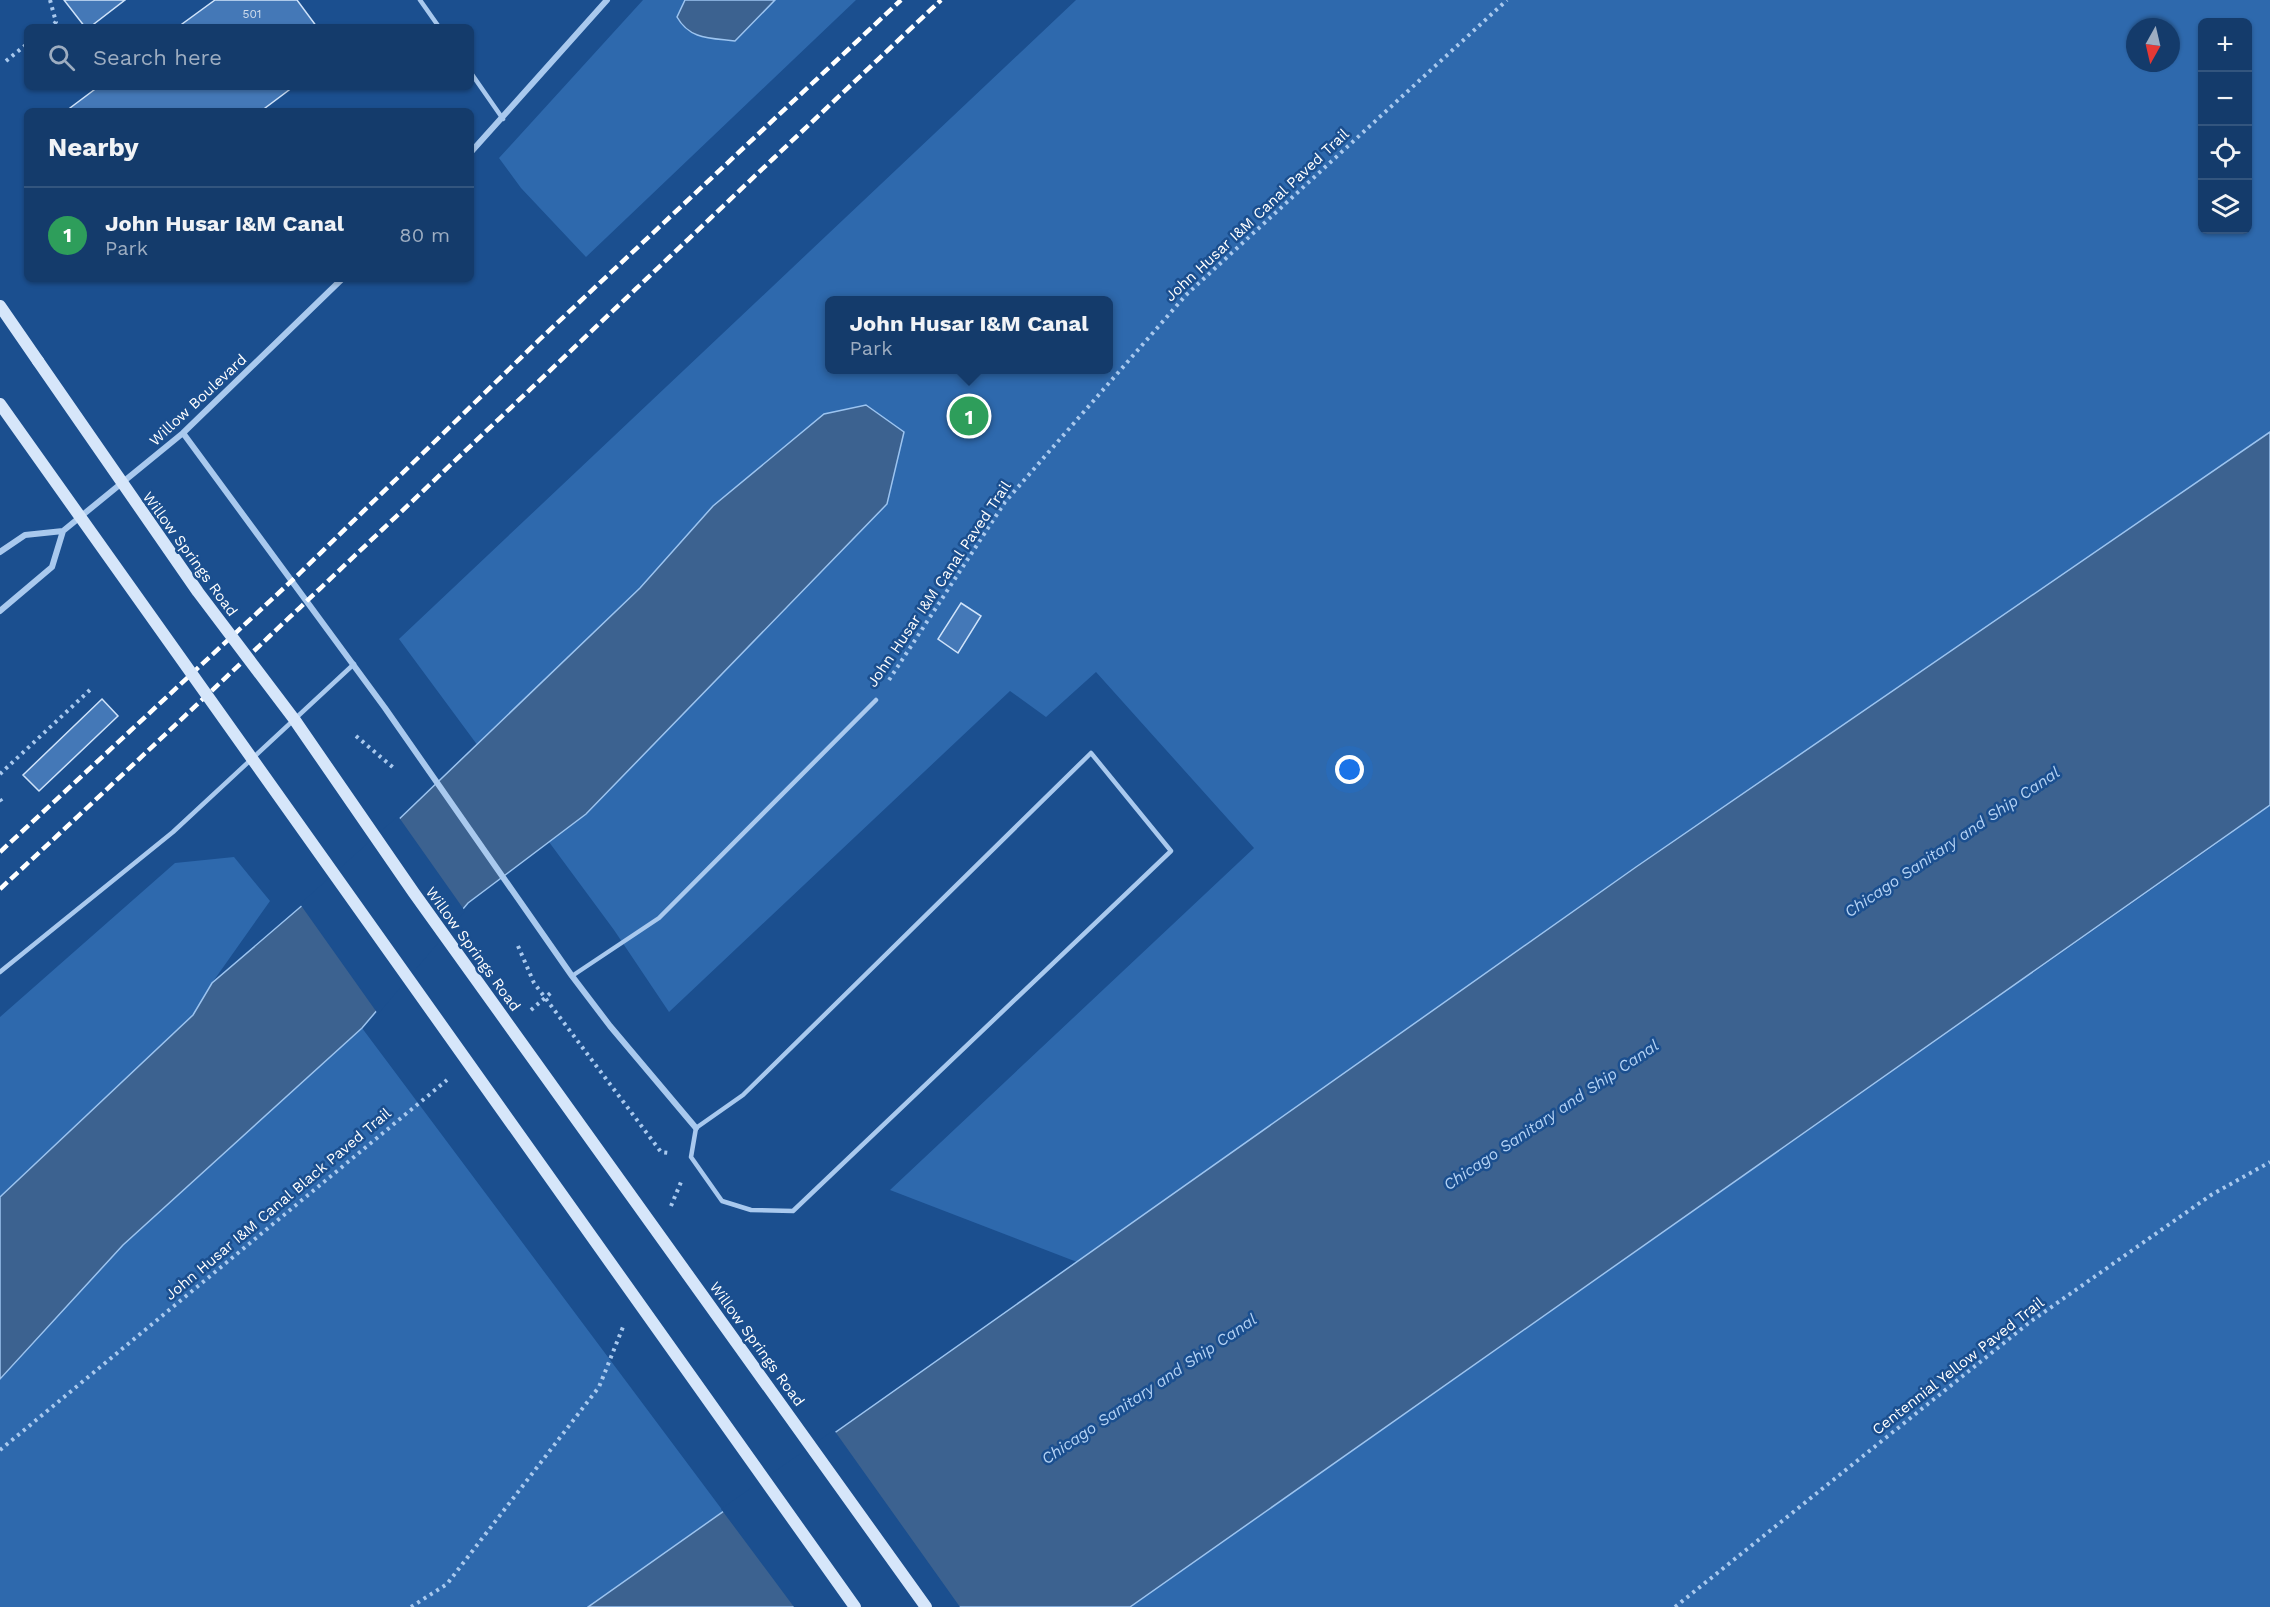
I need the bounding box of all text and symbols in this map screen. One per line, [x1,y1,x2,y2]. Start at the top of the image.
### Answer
house number: 501 [242,7,262,21]
north arrow [2126,18,2180,72]
map controls [2198,18,2252,234]
button: + [2198,18,2252,72]
search box [24,24,474,90]
icon: search [45,41,78,74]
text: Search here [93,45,222,70]
button: − [2198,72,2252,126]
street label: John Husar I&M Canal Paved Trail [1161,125,1353,305]
button: locate [2198,126,2252,180]
text: Nearby [48,132,139,162]
button: layers [2198,180,2252,234]
text: John Husar I&M Canal [105,211,344,236]
text: 1 [63,223,72,247]
text: 80 m [399,223,450,247]
text: Park [105,236,148,260]
popup [825,296,1113,374]
text: John Husar I&M Canal [850,311,1088,336]
text: Park [850,336,893,360]
street label: Willow Boulevard [146,350,250,450]
pin: 1 [950,394,988,438]
street label: John Husar I&M Canal Paved Trail [863,477,1015,691]
street label: Willow Springs Road [139,488,241,620]
your location [1335,755,1364,784]
water label: Chicago Sanitary and Ship Canal [1841,763,2063,921]
street label: Willow Springs Road [422,883,524,1015]
water label: Chicago Sanitary and Ship Canal [1440,1036,1662,1194]
street label: John Husar I&M Canal Black Paved Trail [161,1104,395,1304]
street label: Willow Springs Road [706,1278,808,1410]
street label: Centennial Yellow Paved Trail [1869,1293,2048,1439]
water label: Chicago Sanitary and Ship Canal [1038,1310,1260,1468]

